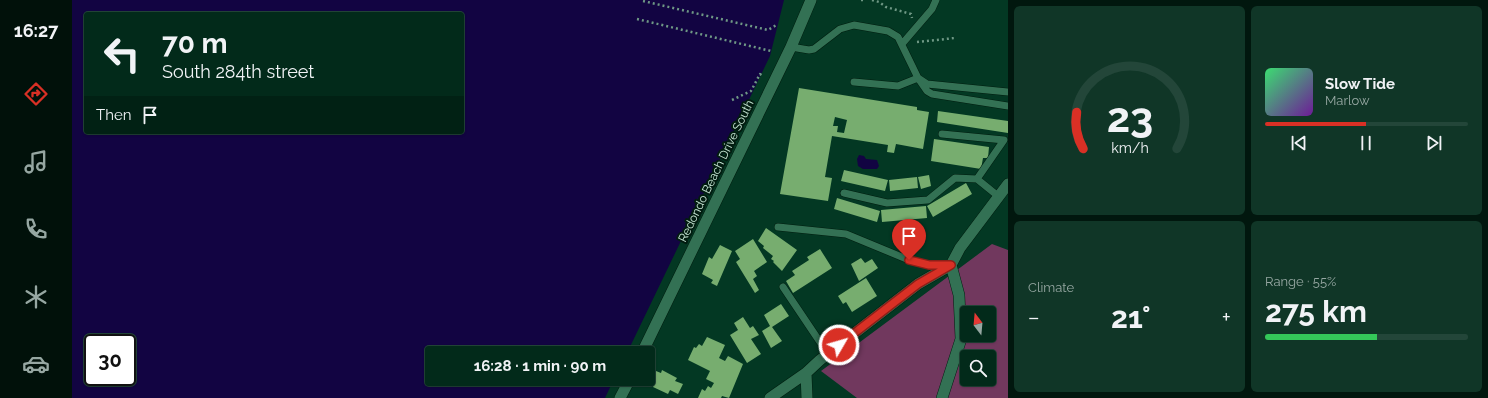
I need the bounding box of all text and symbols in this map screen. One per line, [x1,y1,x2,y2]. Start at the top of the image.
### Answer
text: 16:27 [14,20,58,41]
text: 70 m [162,27,228,60]
icon: left [96,28,148,80]
text: South 284th street [162,61,314,82]
text: Slow Tide [1325,75,1395,93]
icon: directions [22,80,50,108]
text: 23 [1106,92,1153,141]
text: Marlow [1325,93,1370,108]
street label: Redondo Beach Drive South [675,98,757,244]
icon: arrive [139,104,161,126]
text: Then [96,106,131,124]
icon: previous [1288,132,1310,154]
icon: pause [1355,132,1377,154]
icon: next [1423,132,1445,154]
text: km/h [1111,139,1148,155]
icon: music [22,148,50,176]
icon: phone [22,215,50,243]
pin [892,219,926,260]
icon: arrive [898,225,920,247]
text: Range · 55% [1265,274,1336,289]
text: Climate [1028,280,1074,295]
icon: climate [22,283,50,311]
text: 275 km [1265,294,1367,329]
text: 21° [1111,300,1151,335]
text: − [1028,304,1040,330]
text: + [1222,304,1231,330]
north arrow [960,306,996,342]
map controls [960,306,996,386]
position arrow [818,324,860,366]
speed limit sign: 30 [84,334,136,386]
icon: car [22,350,50,378]
button: search [960,350,996,386]
text: 16:28 · 1 min · 90 m [474,357,606,375]

